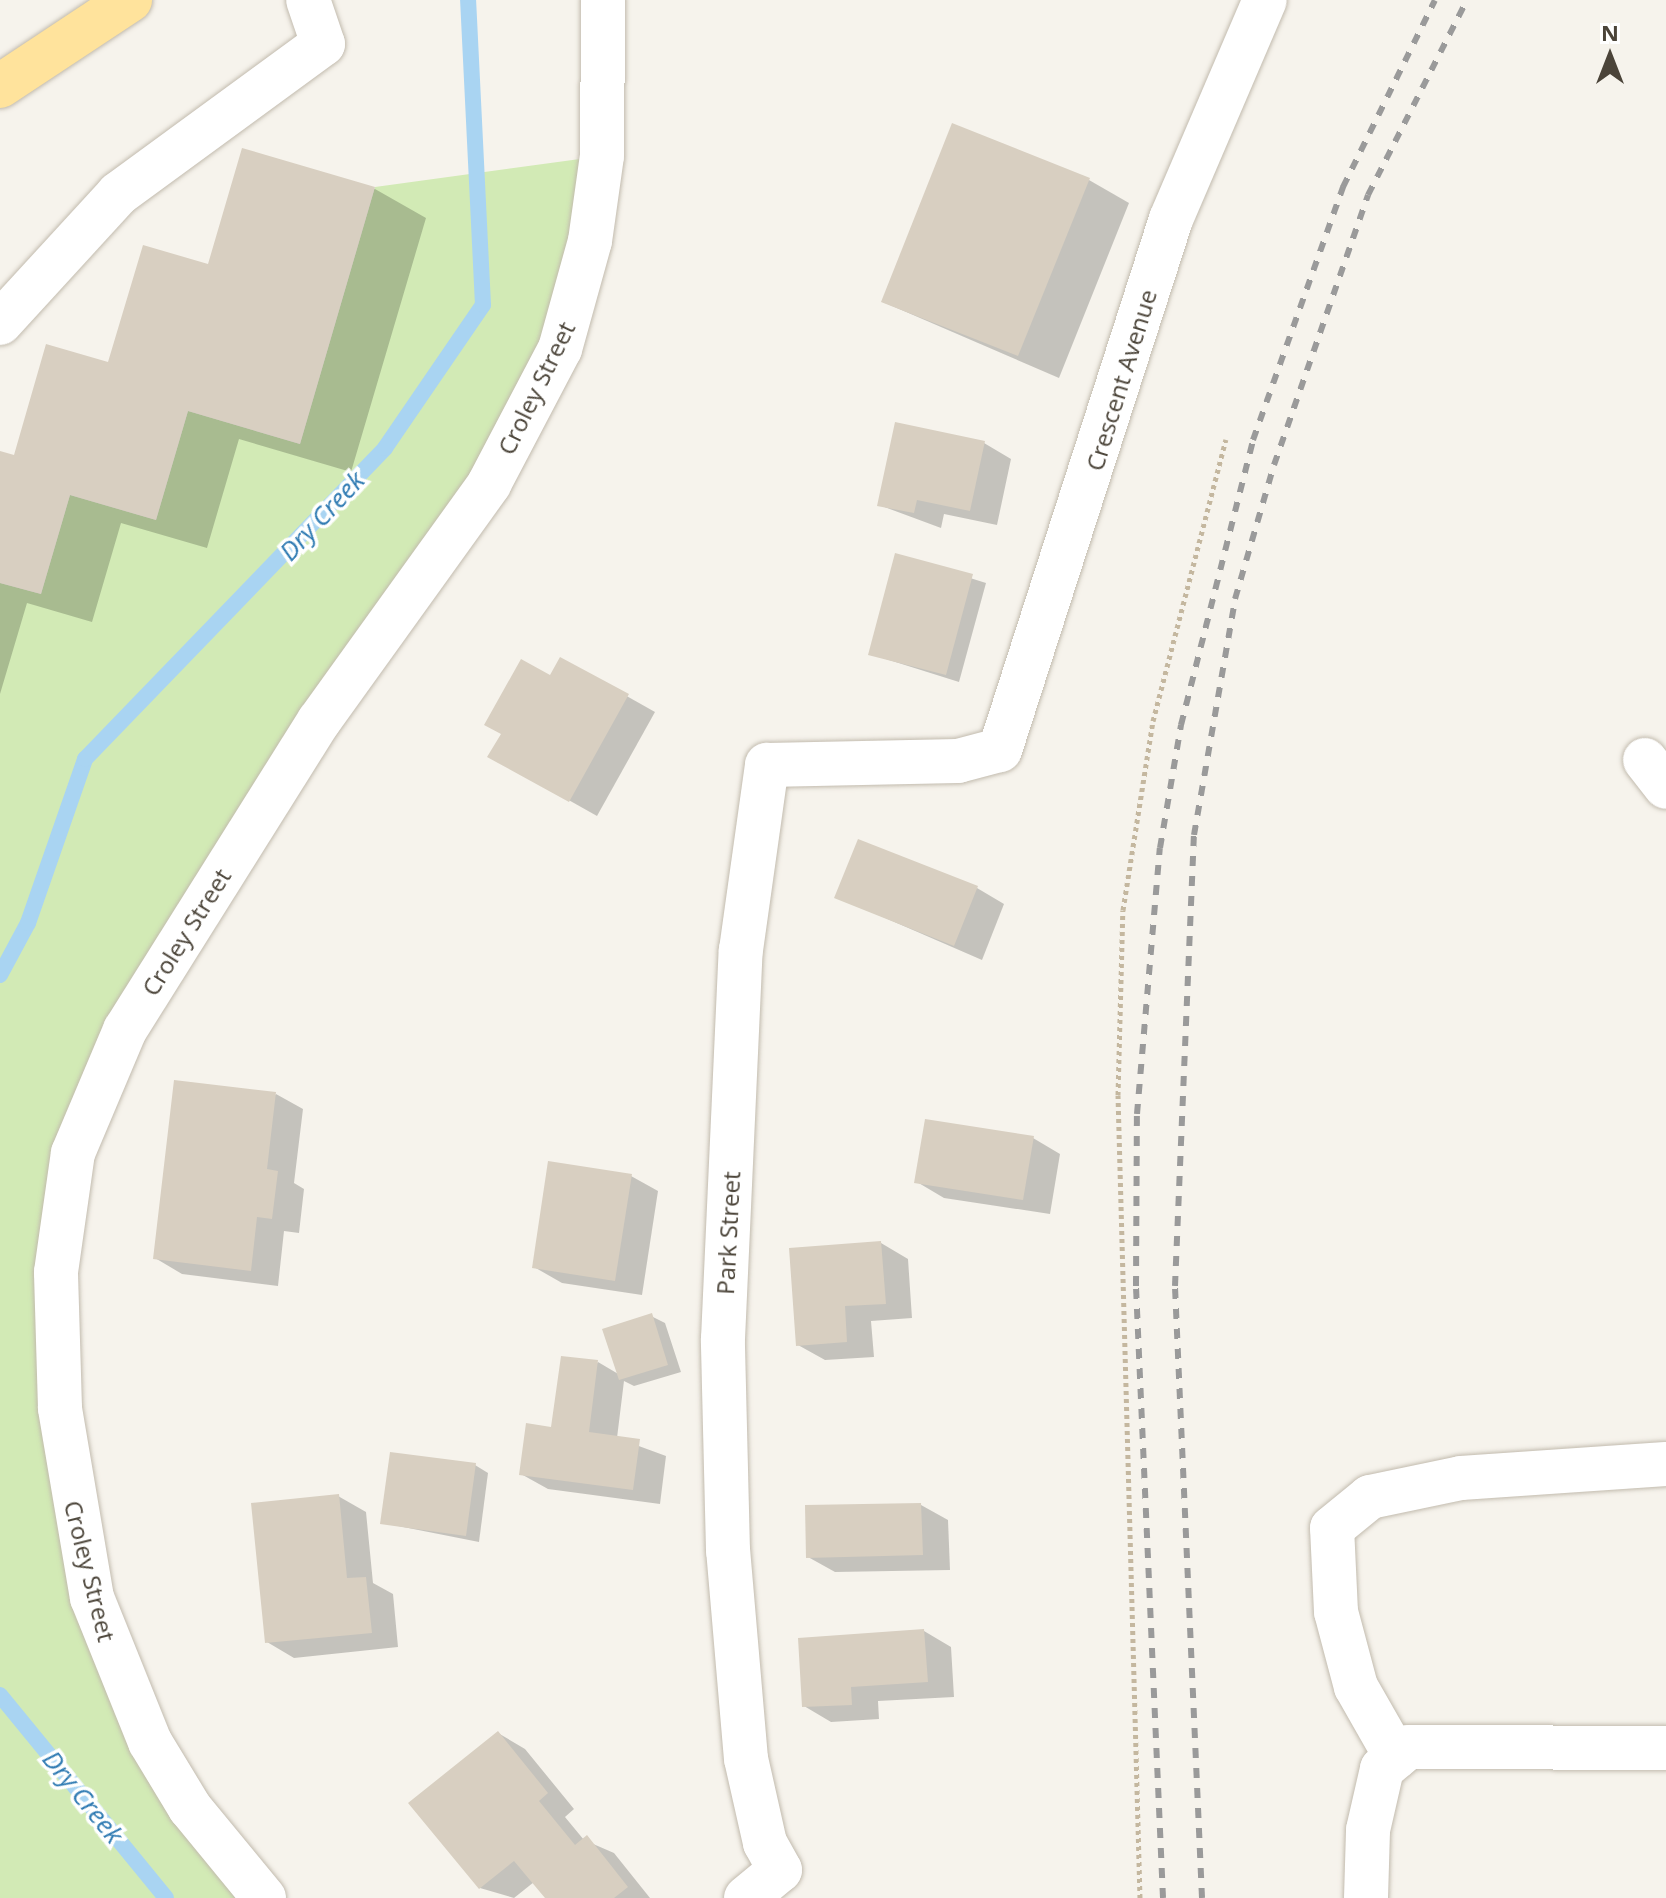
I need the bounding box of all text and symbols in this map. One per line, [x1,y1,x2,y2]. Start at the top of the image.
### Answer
north arrow [1570,16,1650,96]
text: N [1601,17,1619,47]
street label: Crescent Avenue [1080,286,1162,474]
street label: Croley Street [491,317,581,459]
water label: Dry Creek [273,465,371,567]
street label: Croley Street [136,863,236,1001]
street label: Park Street [710,1171,746,1295]
street label: Croley Street [59,1498,121,1644]
water label: Dry Creek [36,1744,130,1850]

